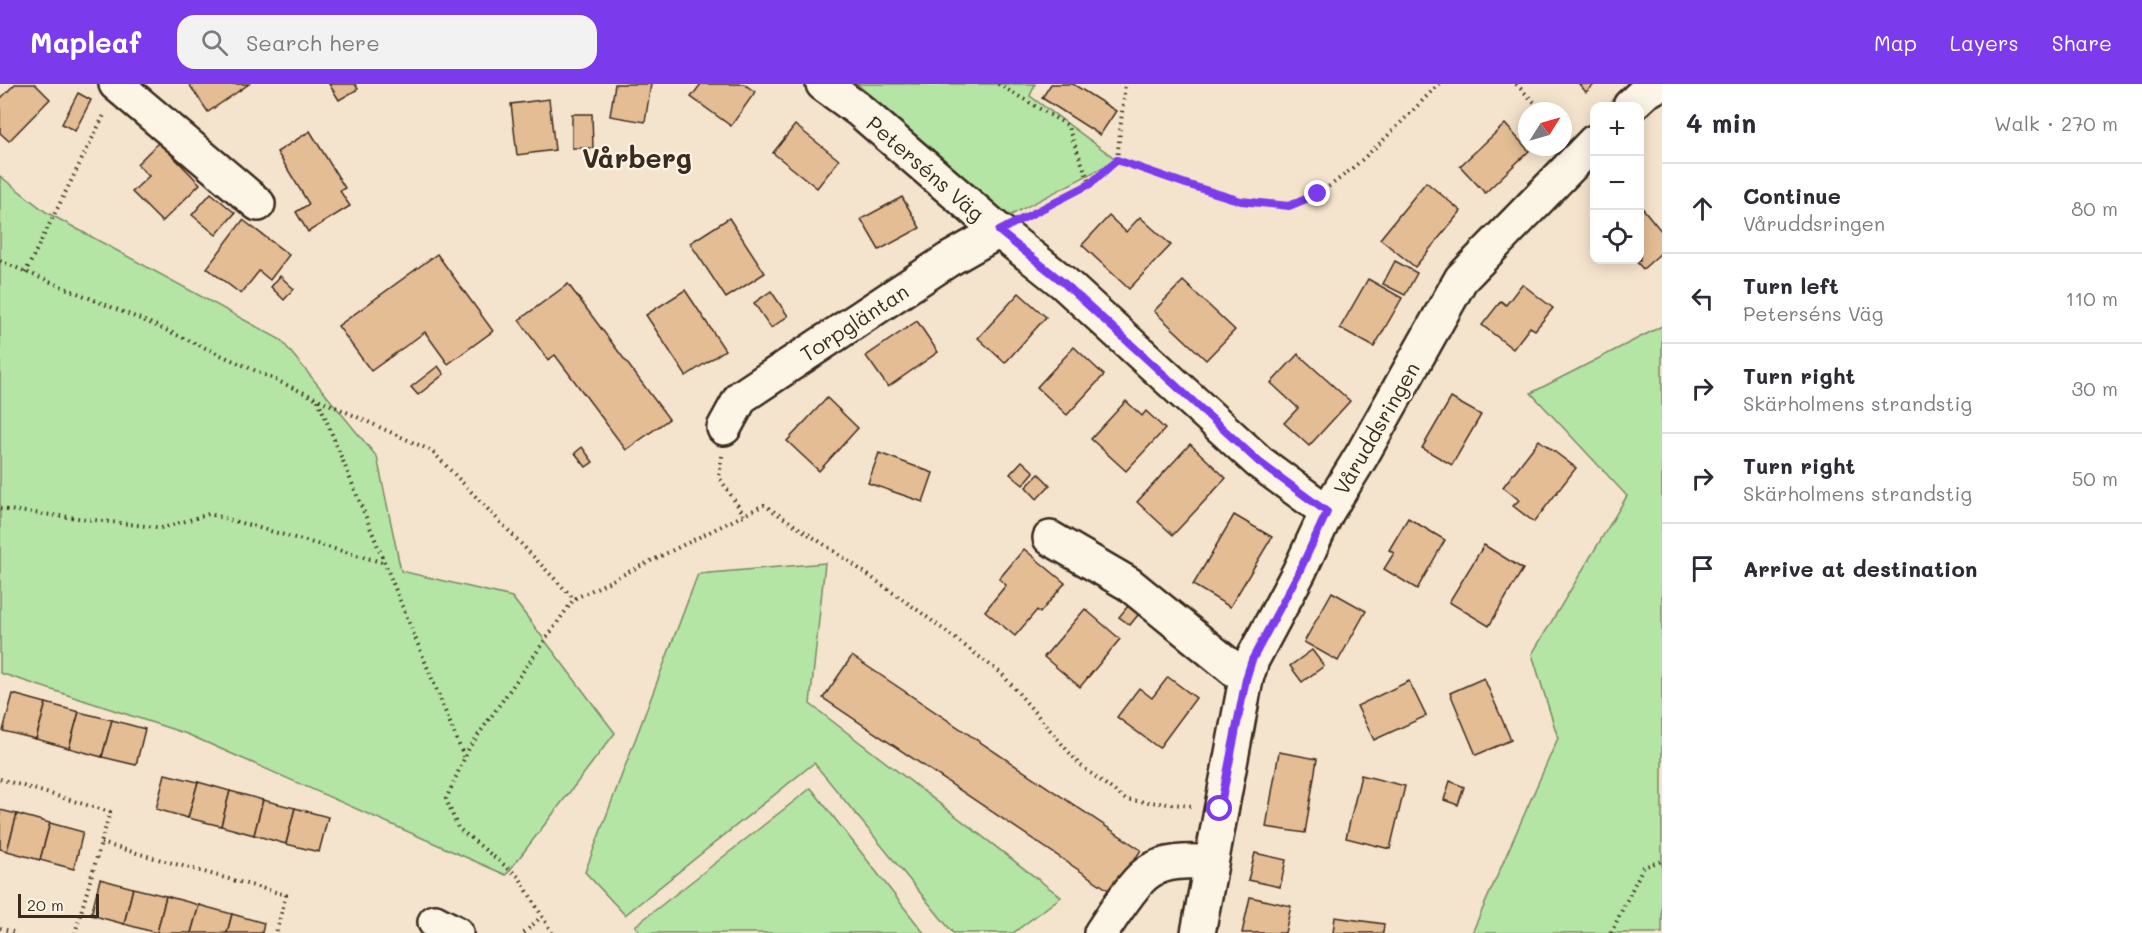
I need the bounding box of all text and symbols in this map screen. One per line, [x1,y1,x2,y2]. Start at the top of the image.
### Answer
search box [177,15,597,69]
text: Mapleaf [30,24,141,60]
icon: search [198,26,231,59]
text: Search here [246,28,380,57]
text: Map [1874,29,1917,56]
text: Layers [1950,29,2019,56]
text: Share [2052,29,2112,56]
north arrow [1518,102,1572,156]
map controls [1590,102,1644,264]
button: + [1590,102,1644,156]
text: 4 min [1686,106,1756,140]
street label: Peterséns Väg [861,109,991,227]
text: Walk · 270 m [1994,110,2118,136]
district label: Vårberg [582,140,692,175]
button: − [1590,156,1644,210]
route end [1304,180,1330,206]
text: Continue [1743,181,1841,210]
icon: ahead [1686,192,1719,225]
text: 80 m [2071,195,2118,221]
button: locate [1590,210,1644,264]
text: Våruddsringen [1743,210,1885,236]
text: Turn left [1743,271,1839,300]
street label: Torpgläntan [795,277,913,367]
icon: left [1686,282,1719,315]
text: 110 m [2065,285,2118,311]
text: Peterséns Väg [1743,300,1883,326]
street label: Våruddsringen [1327,357,1425,499]
text: Turn right [1743,361,1855,390]
icon: right [1686,372,1719,405]
text: 30 m [2072,375,2118,401]
text: Skärholmens strandstig [1743,390,1972,416]
text: Turn right [1743,451,1855,480]
icon: right [1686,462,1719,495]
text: 50 m [2072,465,2118,491]
text: Skärholmens strandstig [1743,480,1972,506]
icon: arrive [1686,552,1719,585]
text: Arrive at destination [1743,554,1978,583]
route start [1206,795,1232,821]
scale bar [18,891,99,918]
text: 20 m [27,894,64,915]

